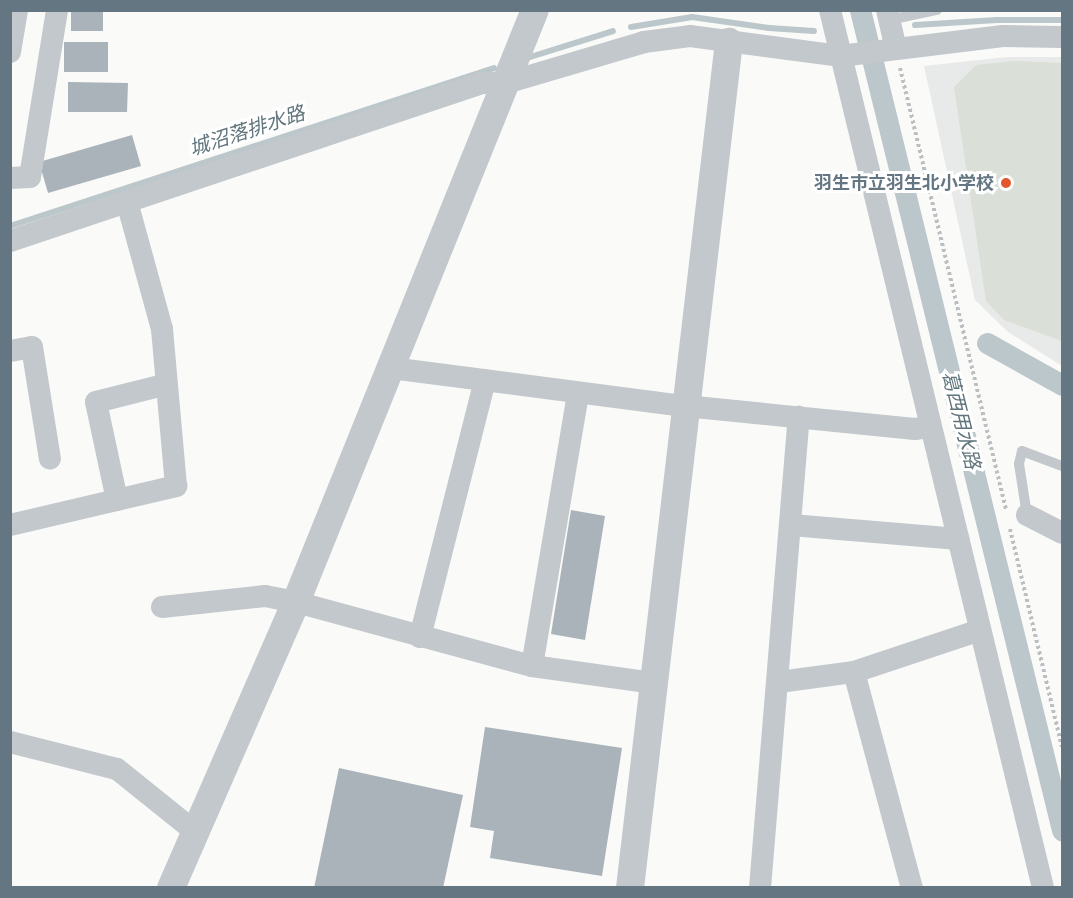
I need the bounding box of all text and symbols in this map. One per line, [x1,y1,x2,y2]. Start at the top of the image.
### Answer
water label: 城沼落排水路 [186,101,308,161]
place label: 羽生市立羽生北小学校 [814,172,994,194]
marker: 羽生市立羽生北小学校 [999,176,1013,190]
water label: 葛西用水路 [937,369,985,471]

